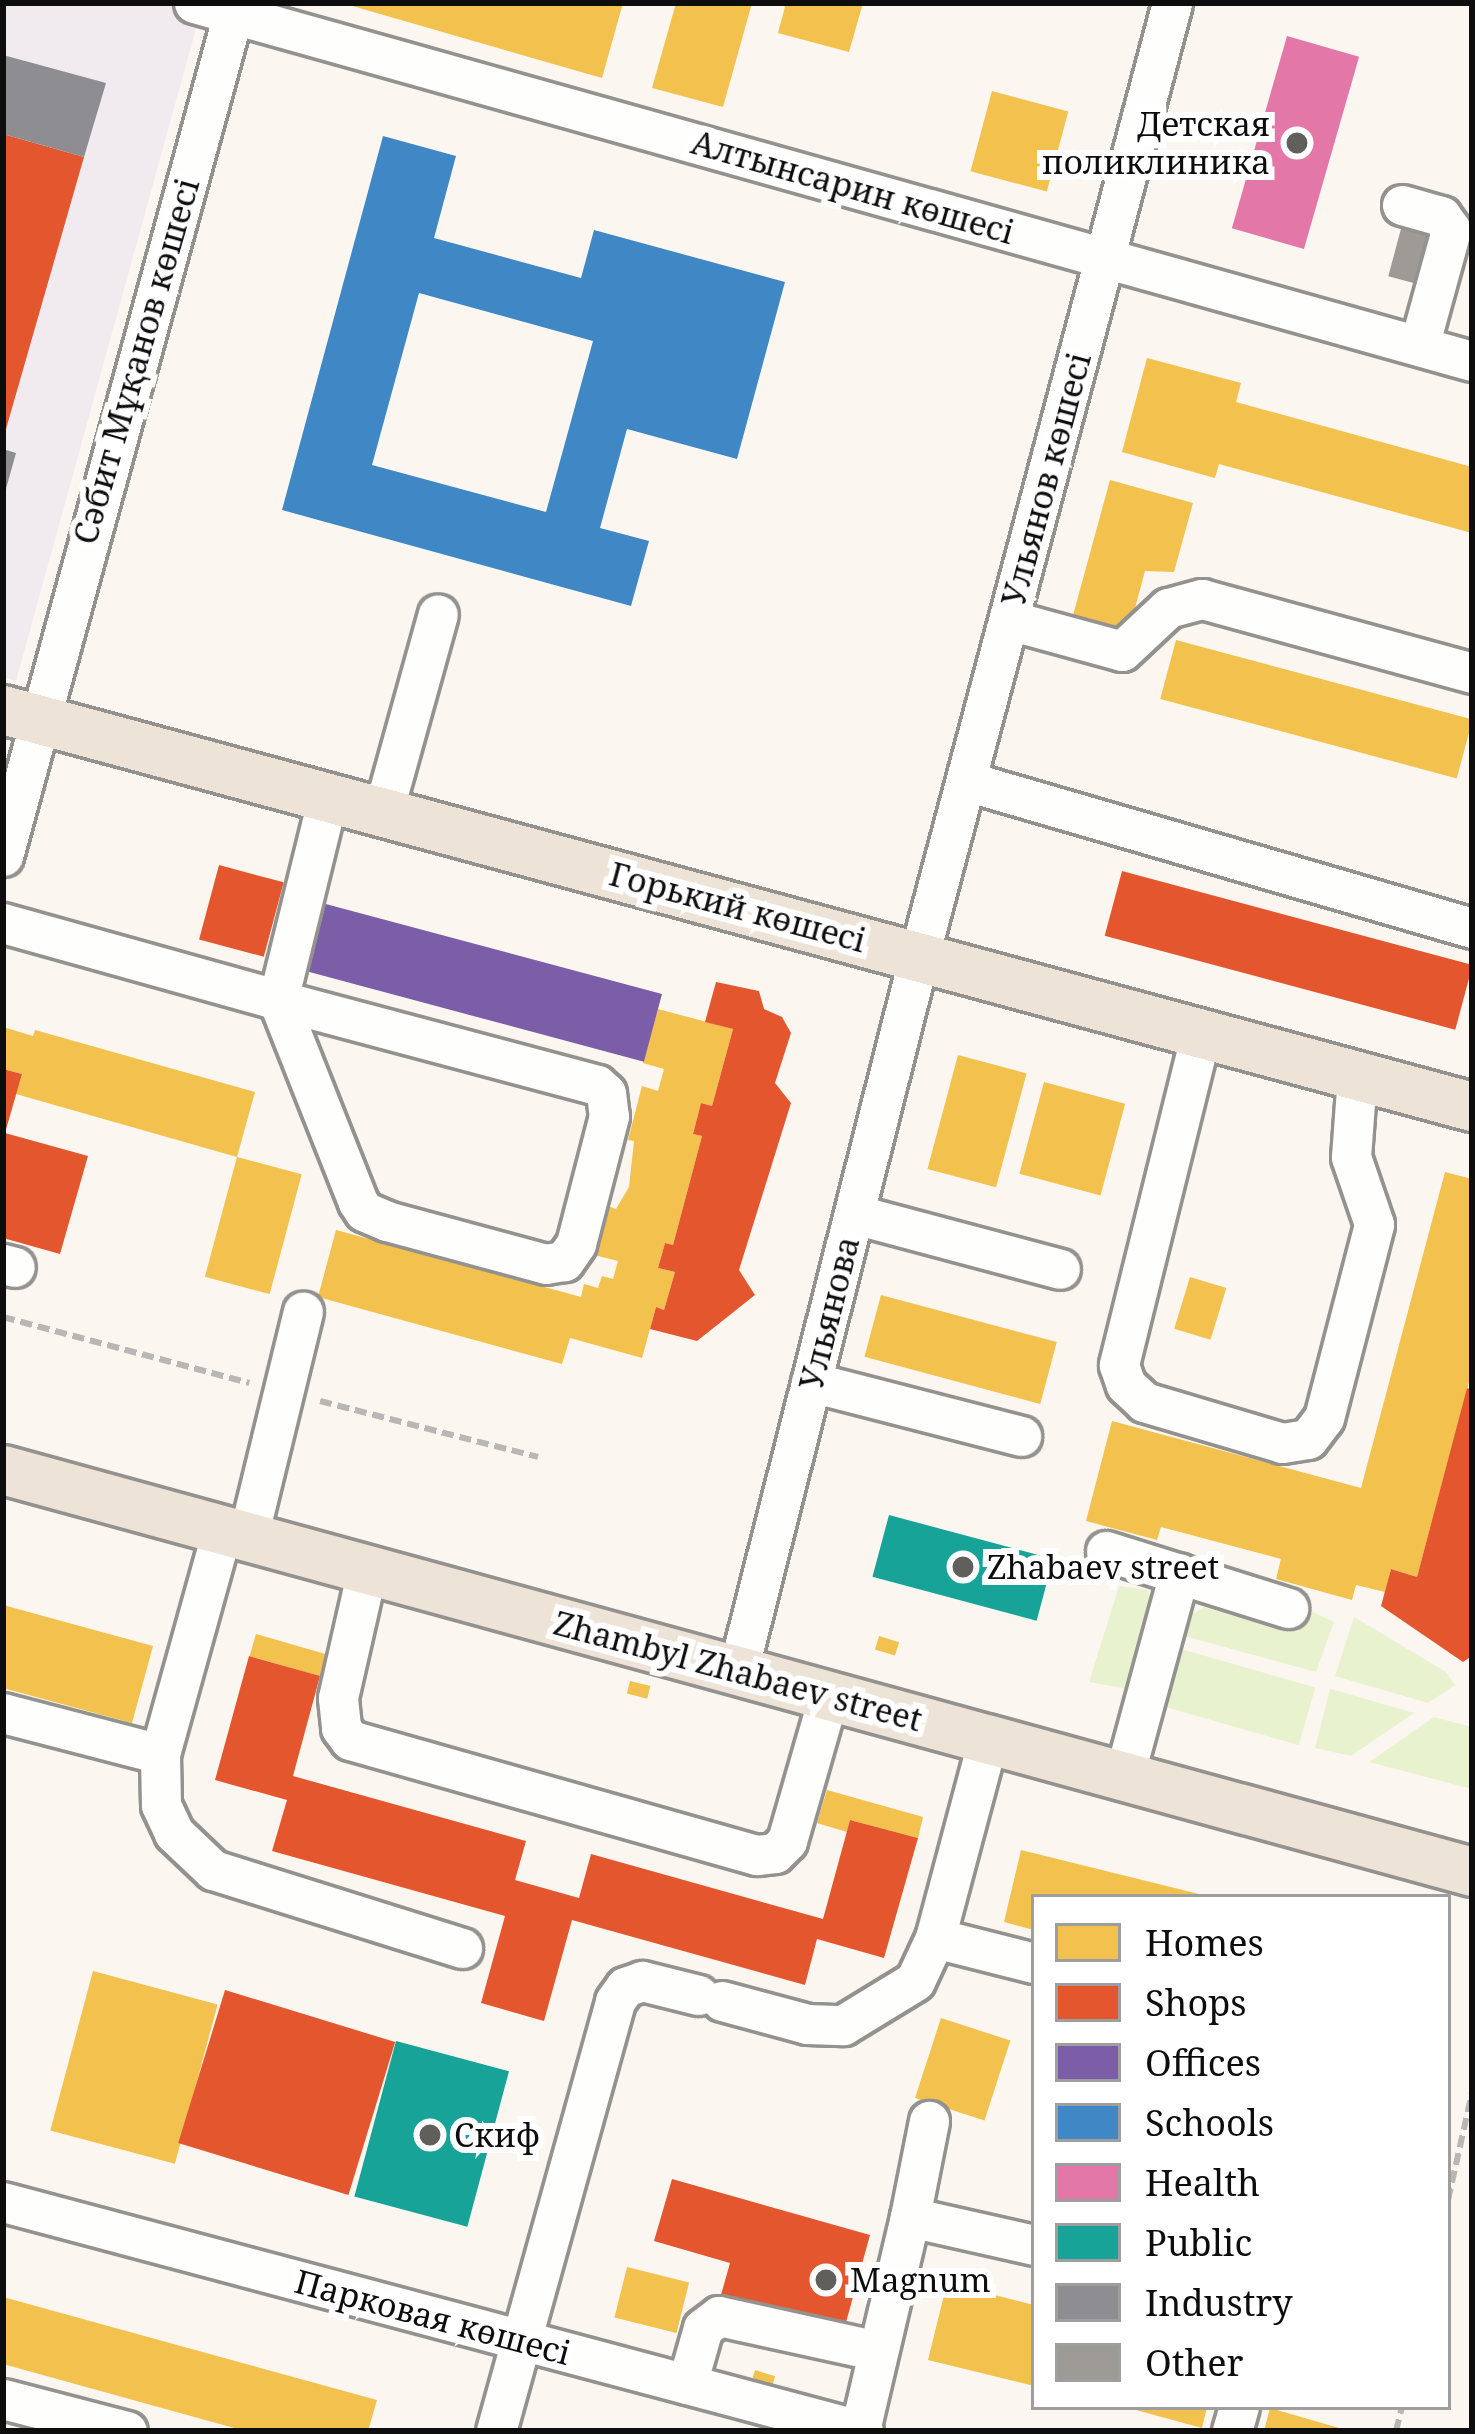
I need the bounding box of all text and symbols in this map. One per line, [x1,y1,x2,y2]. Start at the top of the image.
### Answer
place label: Детская поликлиника [1042,104,1270,182]
street label: Алтынсарин көшесі [687,122,1019,252]
marker: Детская поликлиника [1281,127,1313,159]
street label: Сәбит Мұқанов көшесі [65,173,207,549]
street label: Ульянов көшесі [993,348,1099,610]
street label: Горький көшесі [605,854,871,960]
street label: Ульянова [791,1232,867,1394]
place label: Zhabaev street [987,1547,1219,1587]
marker: Zhabaev street [950,1554,976,1580]
street label: Zhambyl Zhabaev street [550,1603,926,1739]
legend [1031,1894,1451,2410]
text: Homes [1145,1918,1264,1967]
text: Shops [1145,1978,1247,2027]
text: Offices [1145,2038,1261,2087]
text: Schools [1145,2098,1274,2147]
place label: Скиф [454,2115,540,2155]
marker: Скиф [417,2122,443,2148]
text: Health [1145,2158,1260,2207]
text: Public [1145,2218,1252,2267]
place label: Magnum [850,2260,991,2300]
street label: Парковая көшесі [291,2261,575,2373]
marker: Magnum [813,2267,839,2293]
text: Industry [1145,2278,1293,2327]
text: Other [1145,2338,1243,2387]

